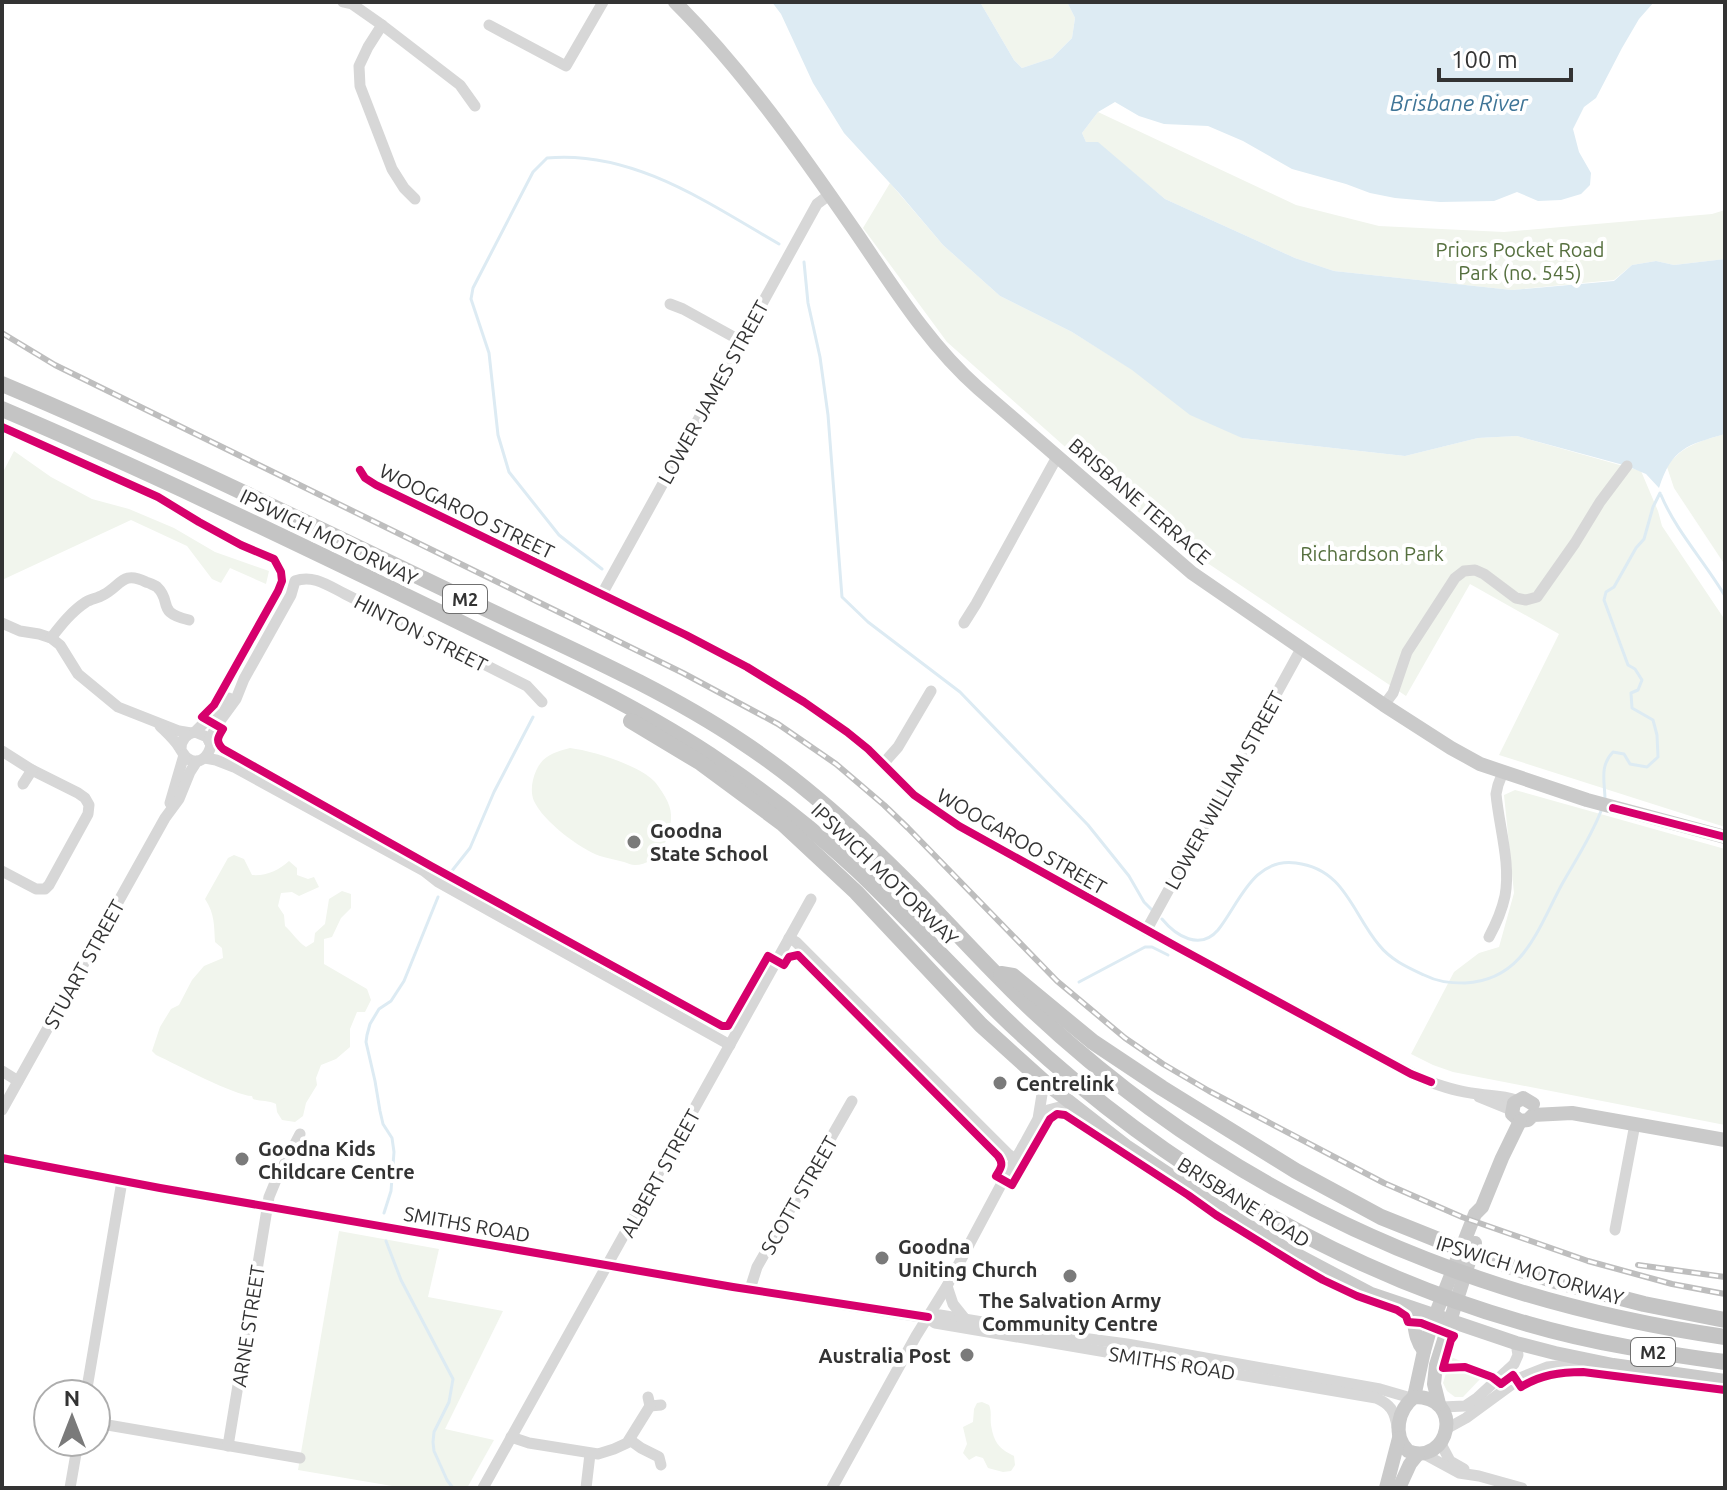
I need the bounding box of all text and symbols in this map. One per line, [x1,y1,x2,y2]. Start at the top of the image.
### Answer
scale bar [1439,32,1571,82]
text: 100 m [1451,46,1518,73]
water label: Brisbane River [1390,90,1529,115]
park label: Priors Pocket Road Park (no. 545) [1435,238,1605,284]
street label: LOWER JAMES STREET [653,296,773,488]
street label: BRISBANE TERRACE [1064,433,1216,569]
street label: WOOGAROO STREET [376,459,558,563]
street label: IPSWICH MOTORWAY [236,484,422,590]
park label: Richardson Park [1300,542,1444,565]
road number: M2 [443,585,487,613]
street label: HINTON STREET [351,590,491,676]
street label: LOWER WILLIAM STREET [1160,687,1288,893]
street label: WOOGAROO STREET [933,783,1111,899]
street label: IPSWICH MOTORWAY [807,798,963,950]
place label: Goodna State School [650,819,768,865]
marker: Goodna State School [625,833,643,851]
street label: STUART STREET [39,895,129,1033]
place label: Centrelink [1016,1072,1115,1095]
marker: Centrelink [991,1074,1009,1092]
street label: ALBERT STREET [615,1105,705,1241]
street label: SCOTT STREET [756,1132,842,1258]
place label: Goodna Kids Childcare Centre [258,1137,415,1183]
marker: Goodna Kids Childcare Centre [233,1150,251,1168]
street label: BRISBANE ROAD [1174,1152,1314,1252]
street label: SMITHS ROAD [402,1202,532,1246]
street label: IPSWICH MOTORWAY [1434,1231,1627,1310]
place label: Goodna Uniting Church [898,1235,1037,1281]
marker: Goodna Uniting Church [873,1249,891,1267]
street label: ARNE STREET [227,1263,269,1389]
marker: The Salvation Army Community Centre [1061,1267,1079,1285]
place label: The Salvation Army Community Centre [979,1289,1162,1335]
road number: M2 [1631,1338,1675,1366]
street label: SMITHS ROAD [1107,1342,1237,1384]
place label: Australia Post [819,1344,951,1367]
marker: Australia Post [958,1346,976,1364]
north arrow [32,1378,112,1458]
text: N [64,1385,80,1410]

